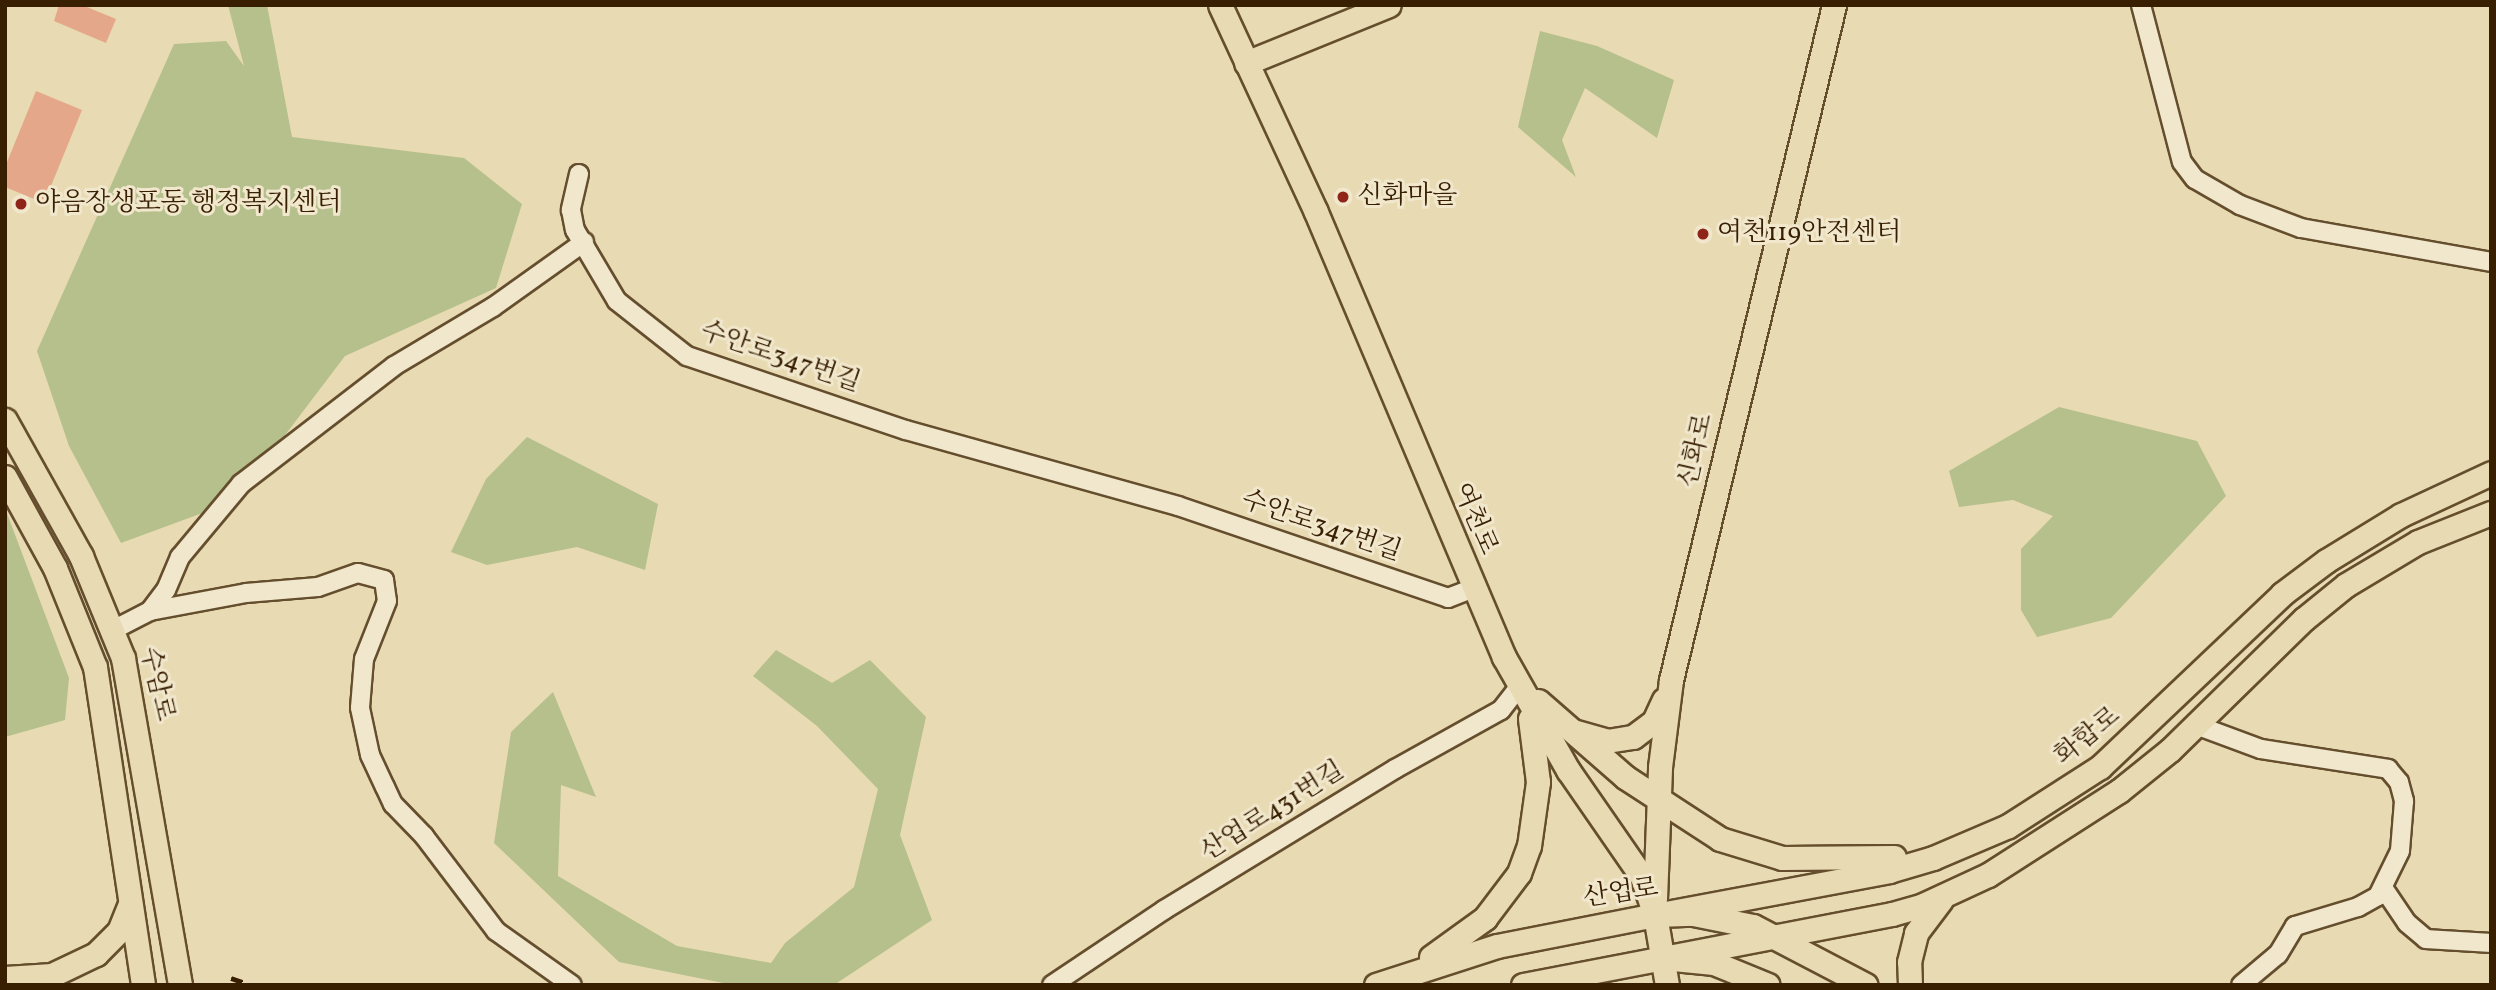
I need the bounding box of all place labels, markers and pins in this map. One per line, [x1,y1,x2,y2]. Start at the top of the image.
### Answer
place label: 신화마을 [1357,181,1457,213]
place label: 야음장생포동 행정복지센터 [35,188,342,220]
marker: 신화마을 [1335,189,1351,205]
marker: 야음장생포동 행정복지센터 [13,196,29,212]
place label: 여천119안전센터 [1717,218,1901,250]
marker: 여천119안전센터 [1695,226,1711,242]

